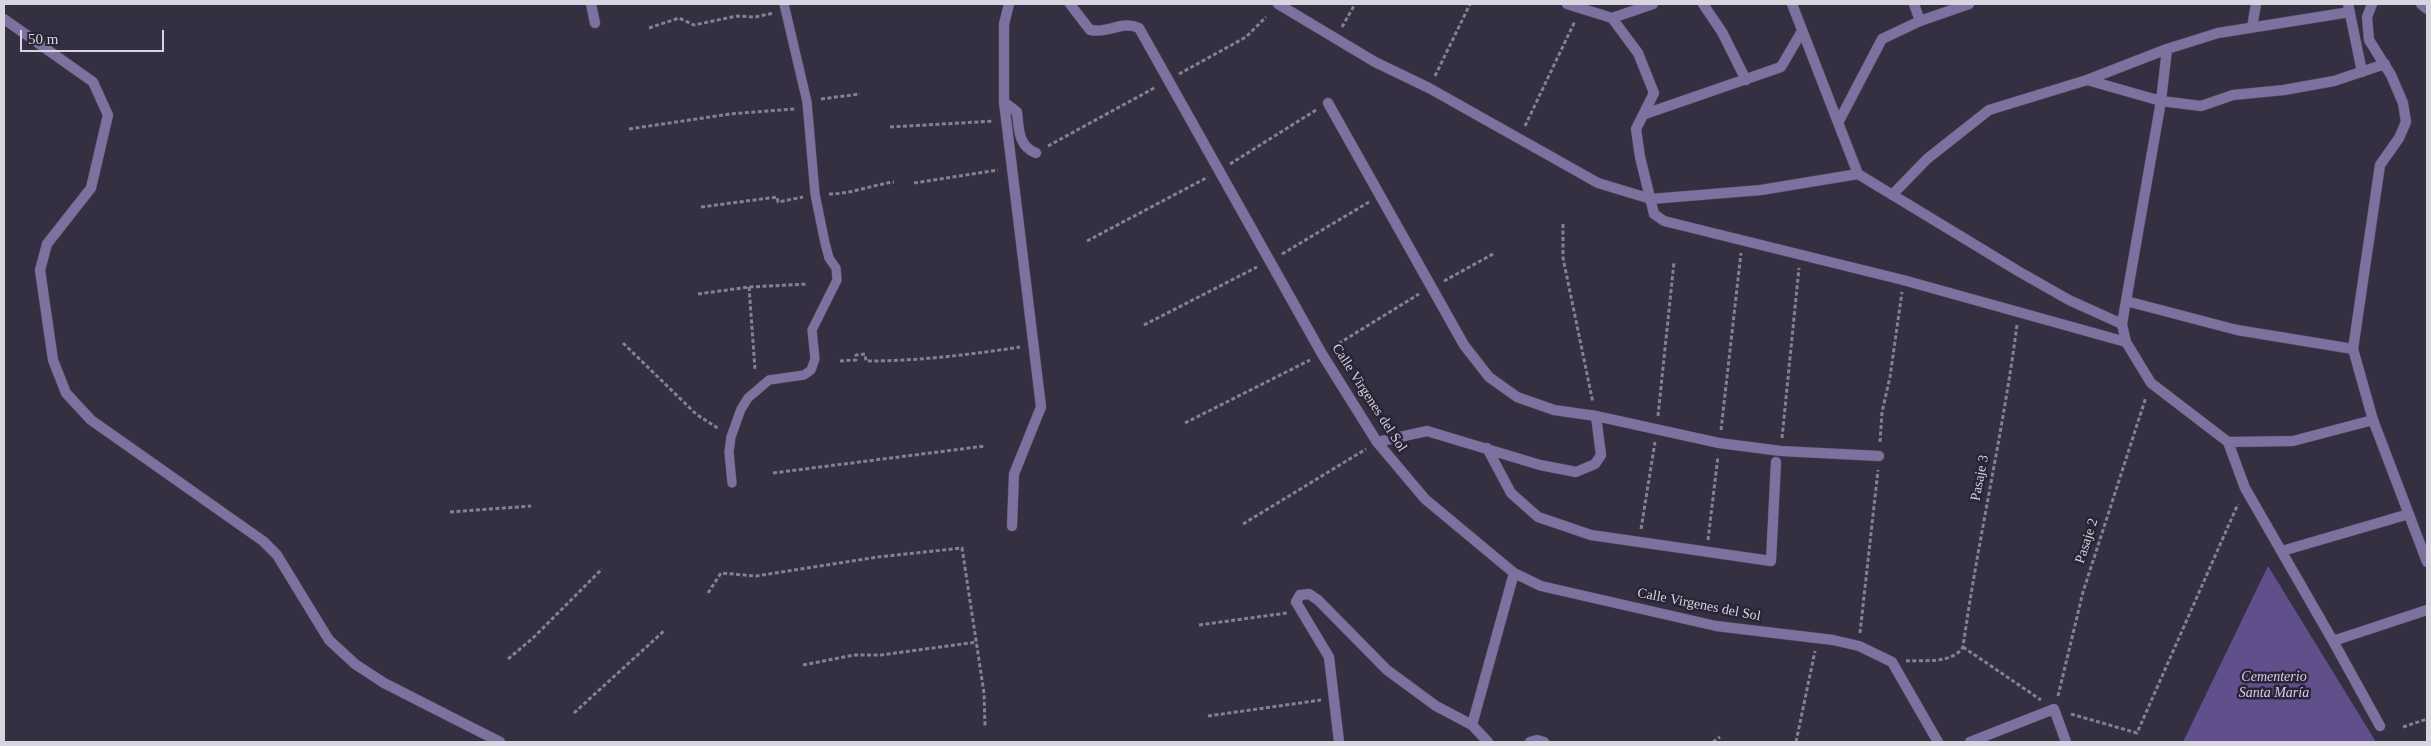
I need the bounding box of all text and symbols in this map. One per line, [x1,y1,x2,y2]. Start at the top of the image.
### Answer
scale bar [22,20,166,52]
text: 50 m [28,31,58,47]
street label: Calle Virgenes del Sol [1328,341,1410,455]
street label: Pasaje 3 [1967,454,1993,502]
street label: Pasaje 2 [2072,516,2102,566]
street label: Calle Virgenes del Sol [1636,585,1762,625]
park label: Cementerio Santa María [2239,669,2309,702]

